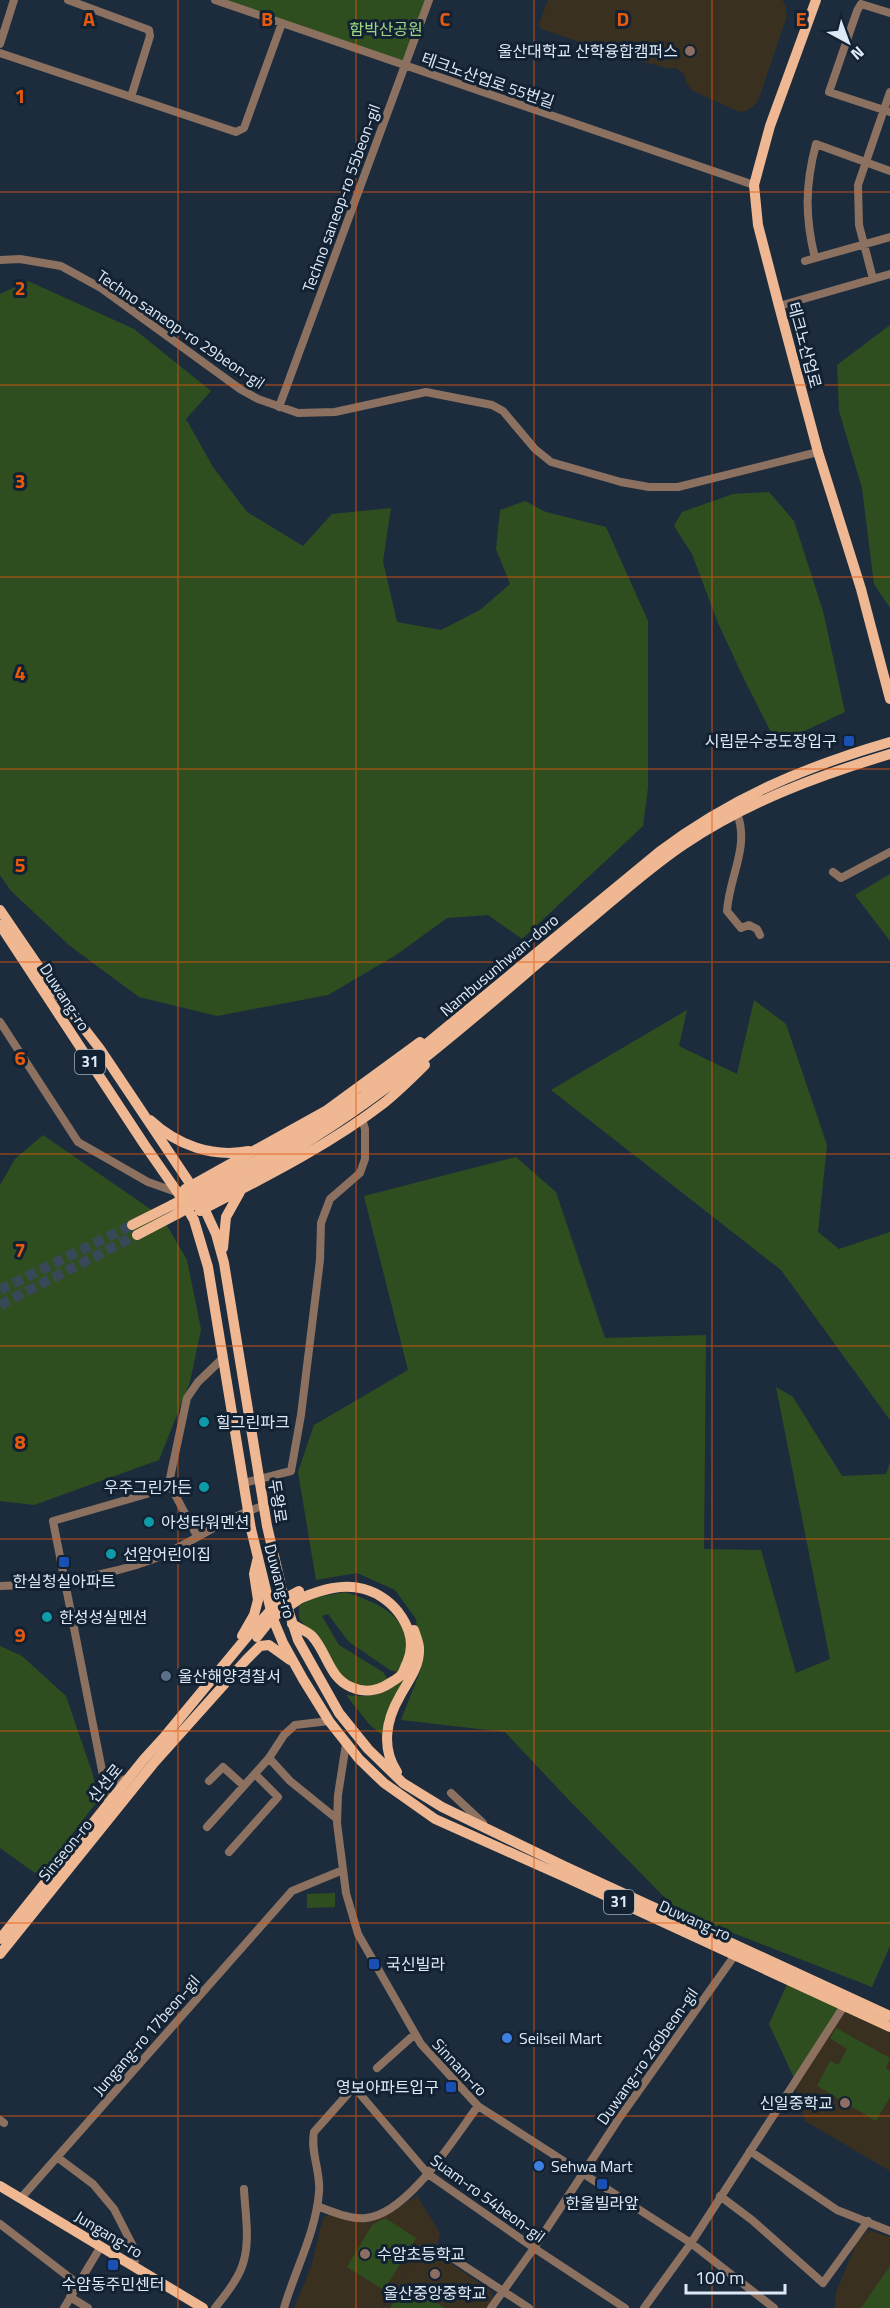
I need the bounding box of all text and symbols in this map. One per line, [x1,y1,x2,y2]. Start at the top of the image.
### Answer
text: A [83,3,95,34]
text: B [261,3,273,34]
text: C [440,3,451,34]
text: D [617,3,629,34]
text: E [795,3,807,34]
north arrow [818,12,878,72]
park label: 함박산공원 [349,17,423,41]
place label: 울산대학교 산학융합캠퍼스 [498,39,678,63]
text: N [846,41,870,66]
marker: 울산대학교 산학융합캠퍼스 [683,44,697,58]
street label: 테크노산업로 55번길 [418,46,558,114]
text: 1 [14,80,26,111]
street label: Techno saneop-ro 55beon-gil [296,101,386,295]
street label: Techno saneop-ro 29beon-gil [92,264,270,394]
text: 2 [14,272,26,303]
street label: 테크노산업로 [782,299,828,391]
text: 3 [14,465,26,496]
text: 4 [14,657,26,688]
place label: 시립문수궁도장입구 [705,729,837,753]
marker: 시립문수궁도장입구 [842,734,856,748]
text: 5 [14,849,26,880]
street label: Nambusunhwan-doro [434,908,564,1022]
street label: Duwang-ro [34,958,96,1036]
text: 6 [14,1042,26,1073]
road number: 31 [75,1050,105,1074]
text: 7 [14,1234,26,1265]
place label: 힐그린파크 [216,1410,290,1434]
marker: 힐그린파크 [197,1415,211,1429]
text: 8 [14,1426,26,1457]
place label: 우주그린가든 [104,1475,192,1499]
street label: 두왕로 [263,1477,293,1525]
marker: 우주그린가든 [197,1480,211,1494]
place label: 아성타워멘션 [161,1510,249,1534]
marker: 아성타워멘션 [142,1515,156,1529]
street label: Duwang-ro [259,1541,301,1621]
place label: 선암어린이집 [123,1542,211,1566]
marker: 선암어린이집 [104,1547,118,1561]
marker: 한실청실아파트 [57,1555,71,1569]
place label: 한실청실아파트 [12,1569,116,1593]
place label: 한성성실멘션 [59,1605,147,1629]
marker: 한성성실멘션 [40,1610,54,1624]
text: 9 [14,1619,26,1650]
place label: 울산해양경찰서 [178,1664,281,1688]
marker: 울산해양경찰서 [159,1669,173,1683]
street label: 신선로 [82,1758,128,1808]
street label: Sinseon-ro [32,1814,98,1886]
road number: 31 [604,1890,634,1914]
street label: Duwang-ro [655,1893,735,1947]
place label: 국신빌라 [386,1952,445,1976]
marker: 국신빌라 [367,1957,381,1971]
street label: Jungang-ro 17beon-gil [87,1969,205,2101]
street label: Duwang-ro 260beon-gil [590,1982,704,2130]
place label: Seilseil Mart [519,2026,602,2050]
marker: Seilseil Mart [500,2031,514,2045]
street label: Sinnam-ro [427,2033,493,2101]
place label: 영보아파트입구 [336,2075,439,2099]
marker: 영보아파트입구 [444,2080,458,2094]
place label: 신일중학교 [759,2091,833,2115]
marker: 신일중학교 [838,2096,852,2110]
street label: Suam-ro 54beon-gil [426,2148,550,2248]
place label: Sehwa Mart [551,2154,633,2178]
marker: Sehwa Mart [532,2159,546,2173]
marker: 한울빌라앞 [595,2177,609,2191]
place label: 한울빌라앞 [565,2191,639,2215]
street label: Jungang-ro [70,2204,148,2264]
place label: 수암초등학교 [377,2242,465,2266]
marker: 수암초등학교 [358,2247,372,2261]
scale bar [686,2257,785,2295]
marker: 수암동주민센터 [106,2258,120,2272]
text: 100 m [695,2264,744,2291]
marker: 울산중앙중학교 [428,2267,442,2281]
place label: 수암동주민센터 [61,2272,165,2296]
place label: 울산중앙중학교 [383,2281,487,2305]

